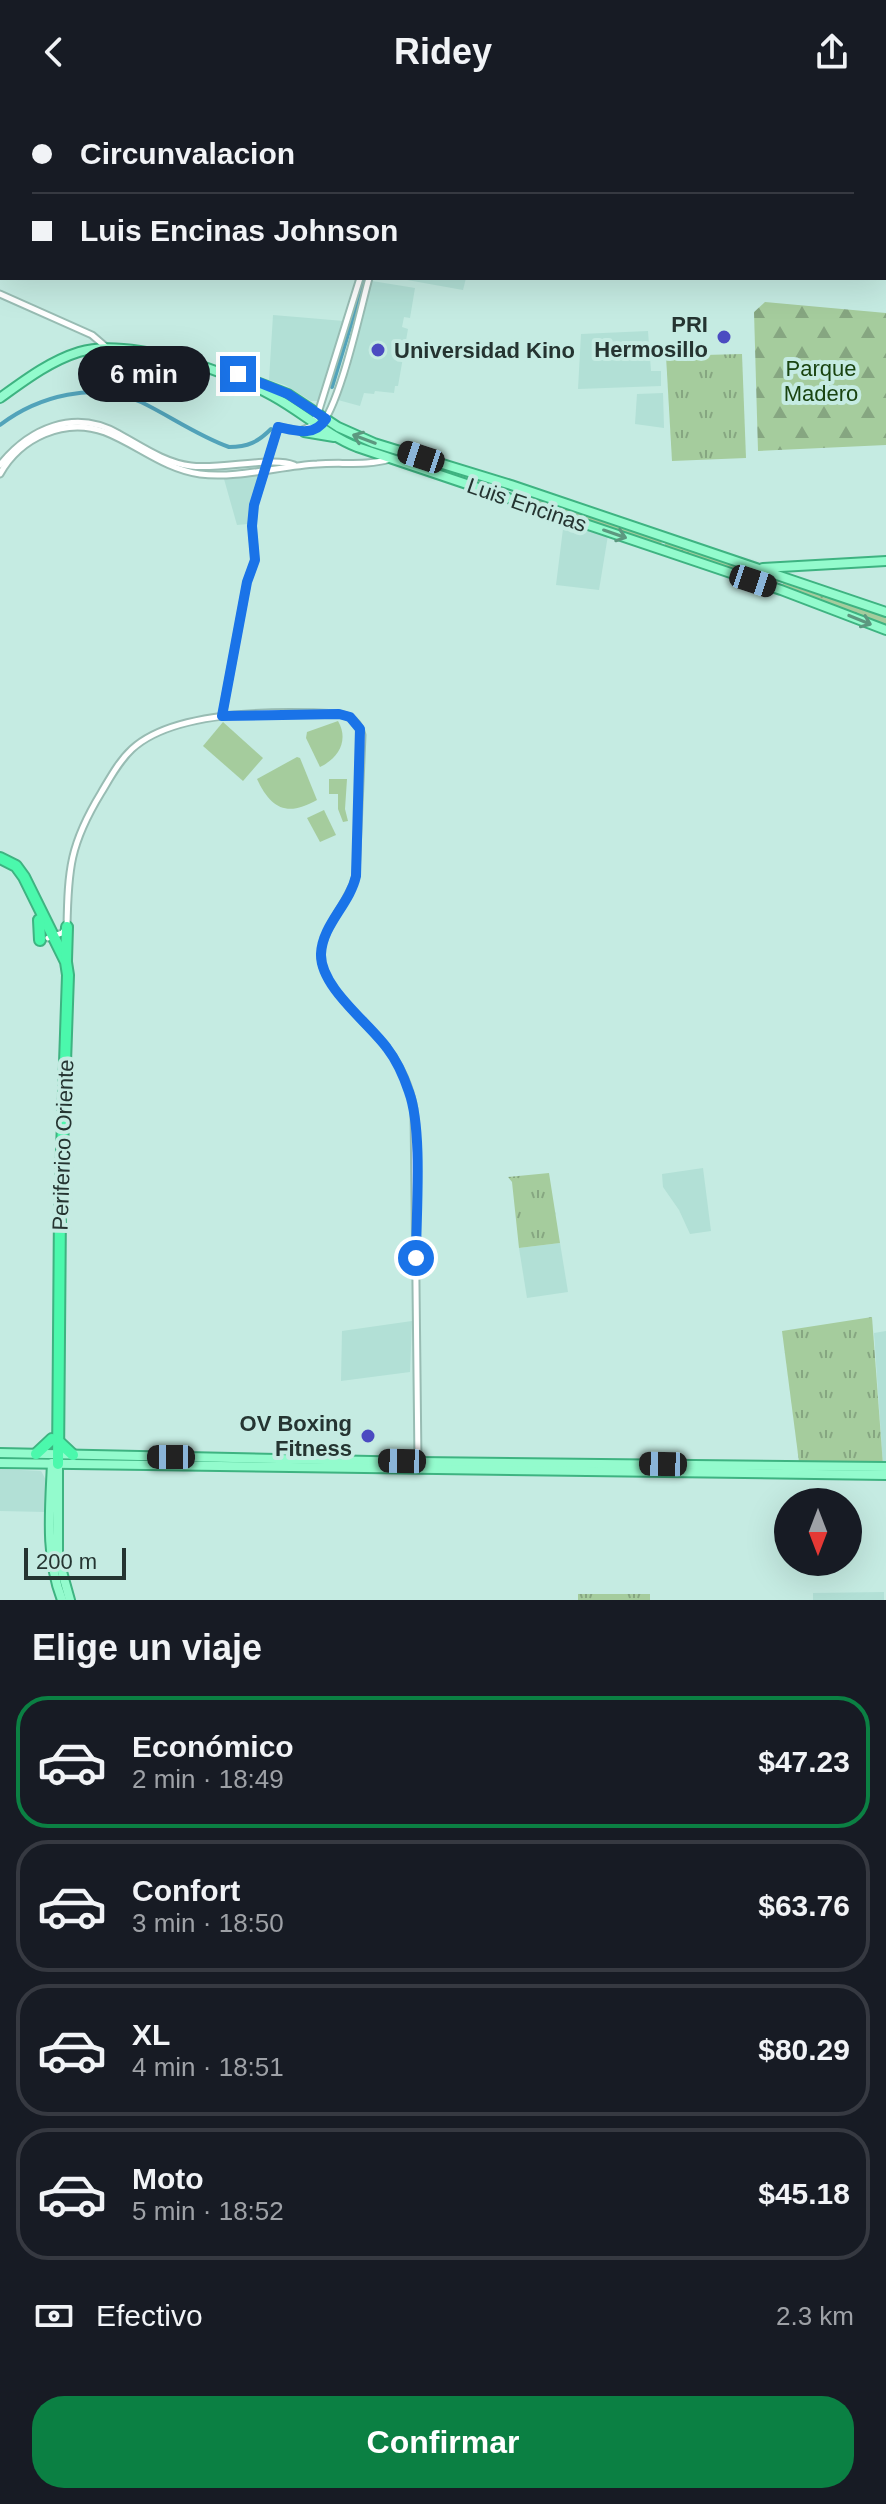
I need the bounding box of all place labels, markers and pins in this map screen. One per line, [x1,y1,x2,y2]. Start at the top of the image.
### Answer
place label: PRI Hermosillo [594,312,708,362]
marker: PRI Hermosillo [715,328,733,346]
place label: Universidad Kino [394,338,575,363]
marker: Universidad Kino [369,341,387,359]
place label: OV Boxing Fitness [240,1411,352,1461]
marker: OV Boxing Fitness [359,1427,377,1445]

